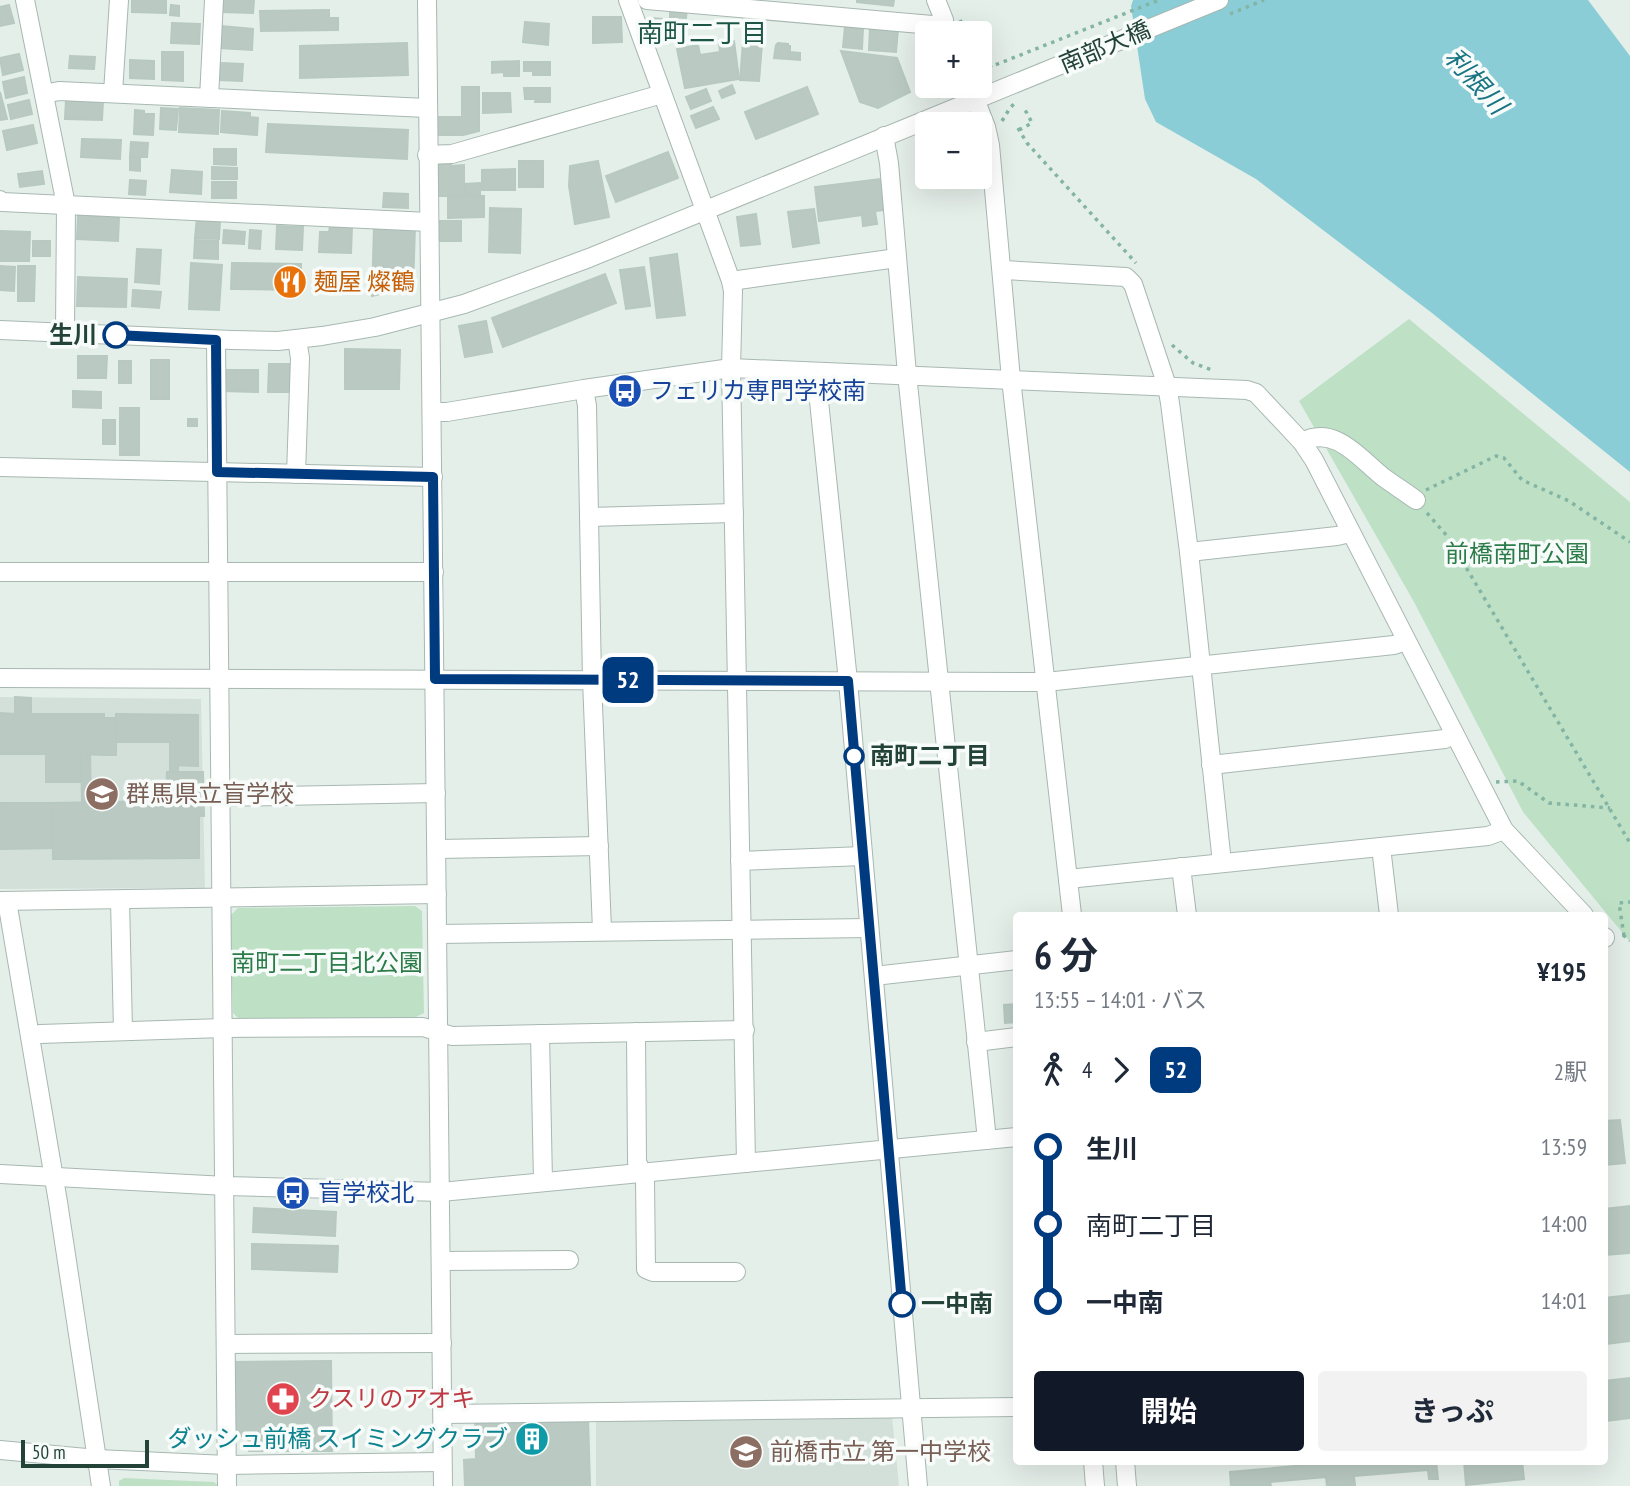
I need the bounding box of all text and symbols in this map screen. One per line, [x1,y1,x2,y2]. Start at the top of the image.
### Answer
street label: 南部大橋 [1055,14,1155,80]
district label: 南町二丁目 [637,16,767,49]
map controls [915,21,992,189]
button: + [915,21,992,98]
water label: 利根川 [1438,41,1517,123]
button: − [915,112,992,189]
restaurant icon: 麺屋 燦鶴 [271,263,309,301]
place label: 麺屋 燦鶴 [314,266,415,297]
place label: 生川 [49,319,97,350]
marker: 生川 [103,322,129,348]
bus stop icon: フェリカ専門学校南 [606,372,644,410]
place label: フェリカ専門学校南 [650,375,866,406]
park label: 前橋南町公園 [1445,538,1589,569]
line badge: 52 [596,657,660,703]
text: 52 [617,664,639,695]
place label: 南町二丁目 [870,740,990,771]
marker: 南町二丁目 [844,746,864,766]
school or university icon: 群馬県立盲学校 [83,775,121,813]
place label: 群馬県立盲学校 [126,778,294,809]
text: 6 分 [1034,930,1098,979]
park label: 南町二丁目北公園 [231,947,423,978]
text: ¥195 [1537,955,1587,988]
text: 13:55 – 14:01 · バス [1034,985,1207,1014]
icon: walk [1034,1051,1072,1089]
icon: forward [1102,1051,1140,1089]
text: 52 [1164,1054,1187,1085]
text: 4 [1082,1055,1092,1084]
text: 2駅 [1554,1057,1587,1086]
text: 生川 [1086,1132,1138,1165]
text: 13:59 [1541,1132,1587,1161]
bus stop icon: 盲学校北 [274,1174,312,1212]
place label: 盲学校北 [318,1177,414,1208]
text: 南町二丁目 [1086,1209,1216,1242]
text: 14:00 [1541,1209,1587,1238]
text: 一中南 [1086,1286,1164,1319]
text: 14:01 [1541,1286,1587,1315]
place label: 一中南 [921,1288,993,1319]
marker: 一中南 [889,1291,915,1317]
button: 開始 [1034,1371,1304,1451]
button: きっぷ [1318,1371,1587,1451]
pharmacy icon: クスリのアオキ [264,1380,302,1418]
place label: クスリのアオキ [308,1383,475,1414]
building icon: ダッシュ前橋 スイミングクラブ [513,1420,551,1458]
place label: ダッシュ前橋 スイミングクラブ [167,1423,508,1454]
school or university icon: 前橋市立 第一中学校 [727,1433,765,1471]
place label: 前橋市立 第一中学校 [770,1436,991,1467]
scale bar [21,1437,149,1469]
text: 50 m [32,1440,66,1464]

